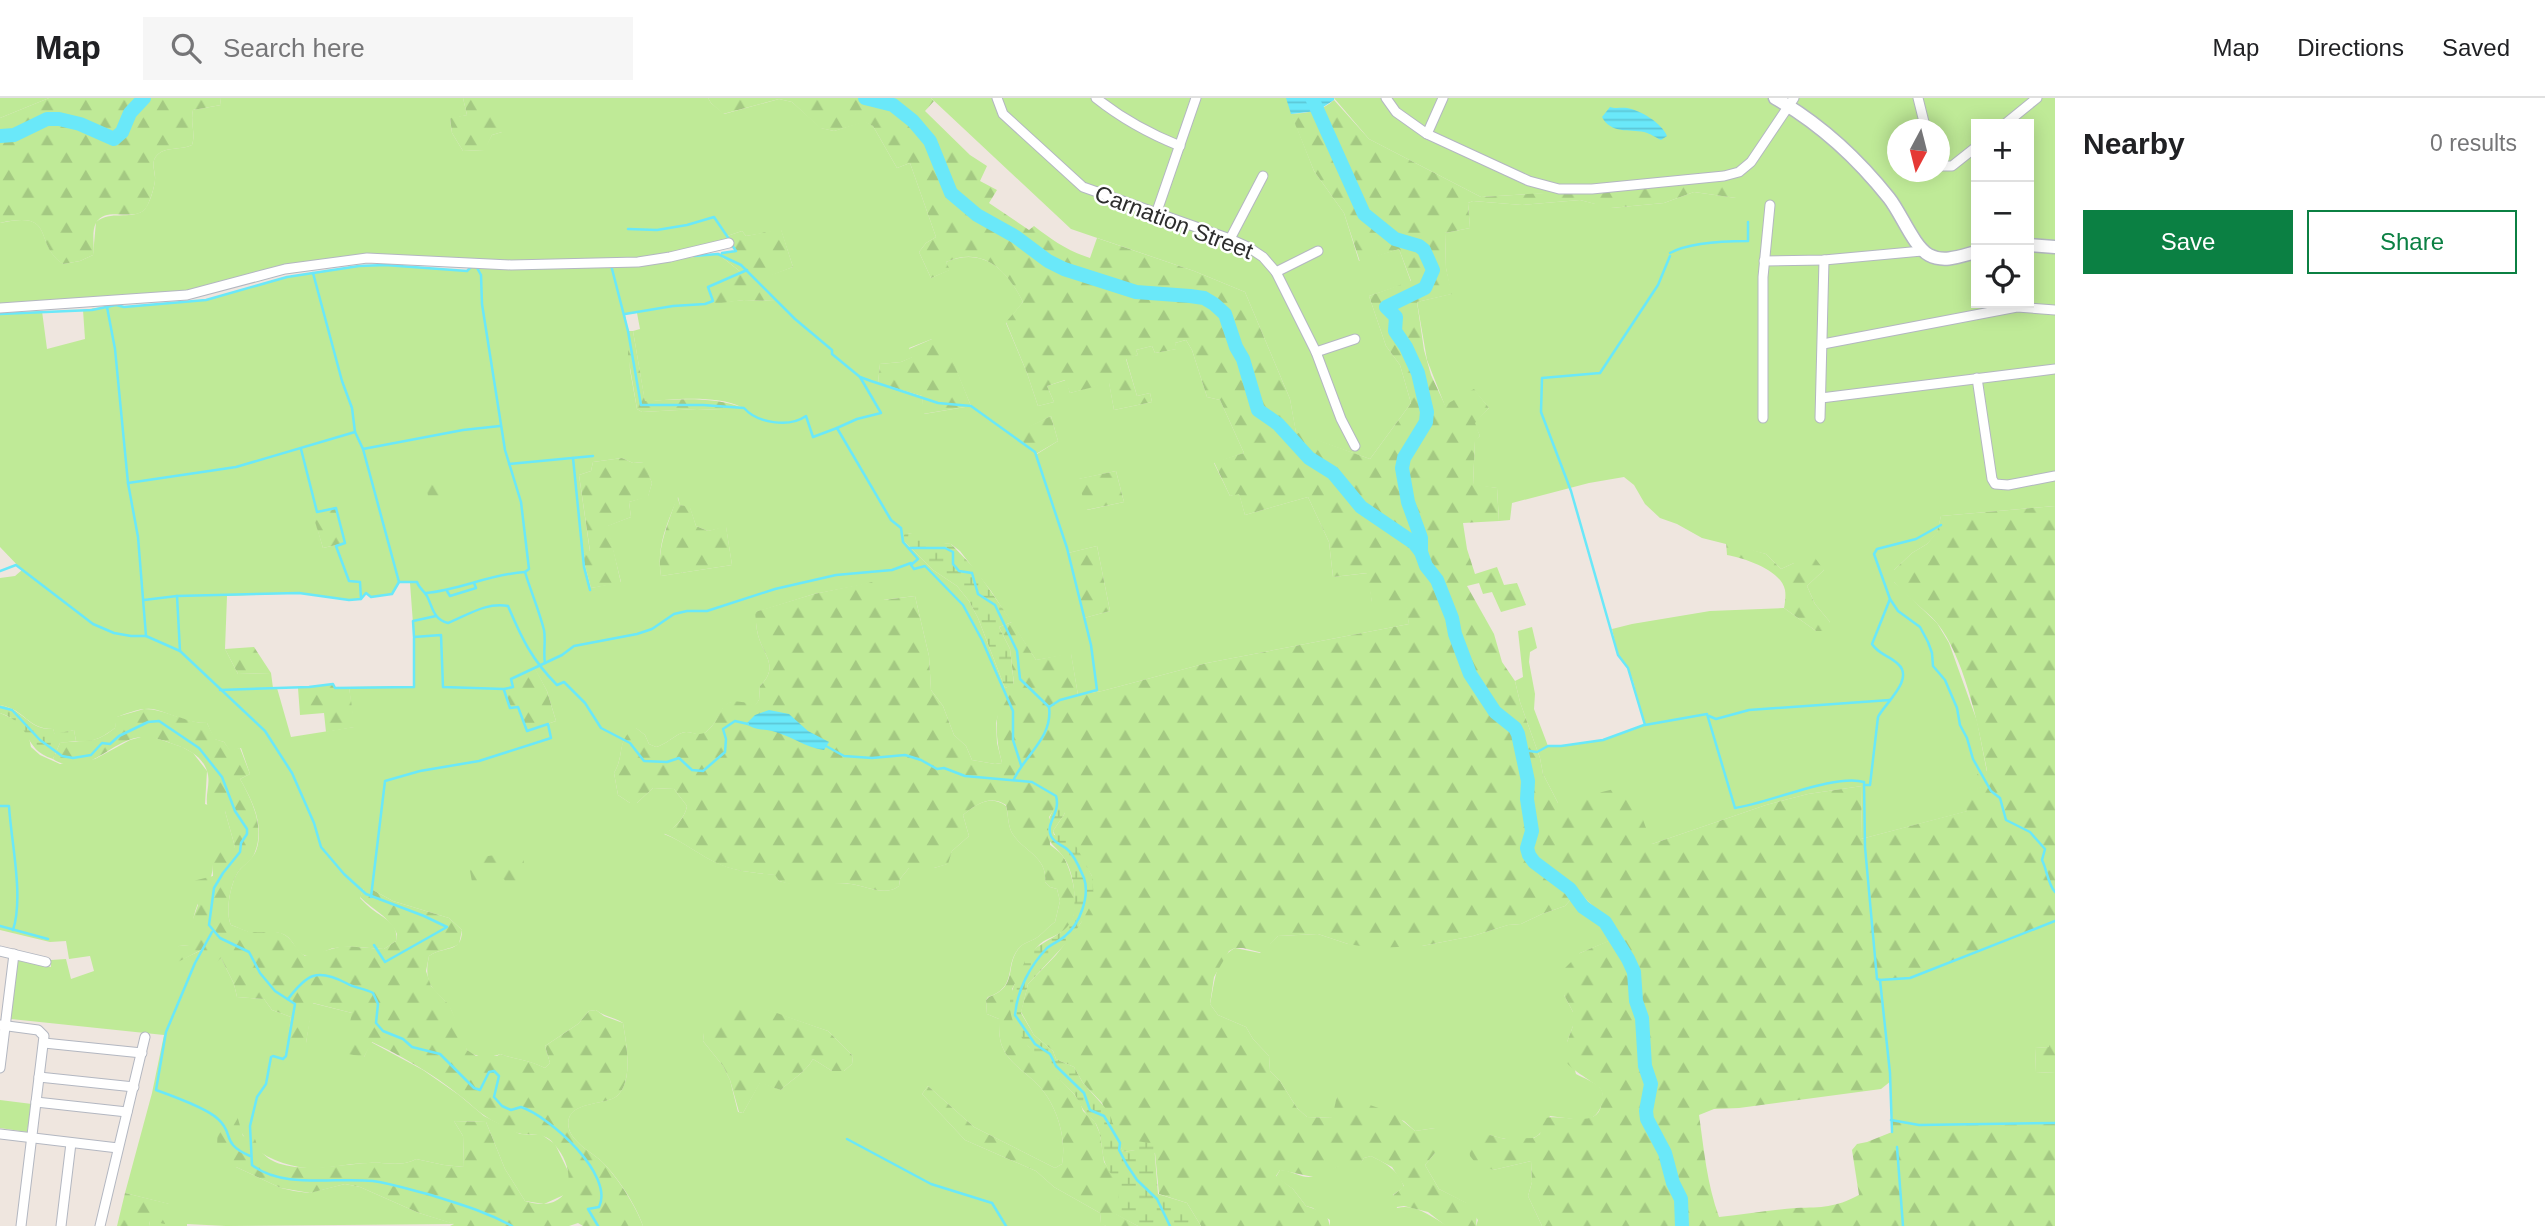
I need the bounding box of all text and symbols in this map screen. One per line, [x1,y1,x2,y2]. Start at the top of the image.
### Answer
search box [143,17,633,80]
text: Map [35,29,101,66]
icon: search [167,29,205,67]
text: Search here [223,33,365,63]
text: Map [2213,34,2259,61]
text: Directions [2297,34,2404,61]
text: Saved [2442,34,2510,61]
north arrow [1887,119,1950,182]
map controls [1971,119,2034,308]
button: + [1971,119,2034,182]
text: Nearby [2083,127,2185,160]
text: 0 results [2430,130,2517,156]
street label: Carnation Street [1091,180,1257,264]
button: − [1971,182,2034,245]
button: Save [2083,210,2293,274]
button: Share [2307,210,2517,274]
button: locate [1971,245,2034,308]

